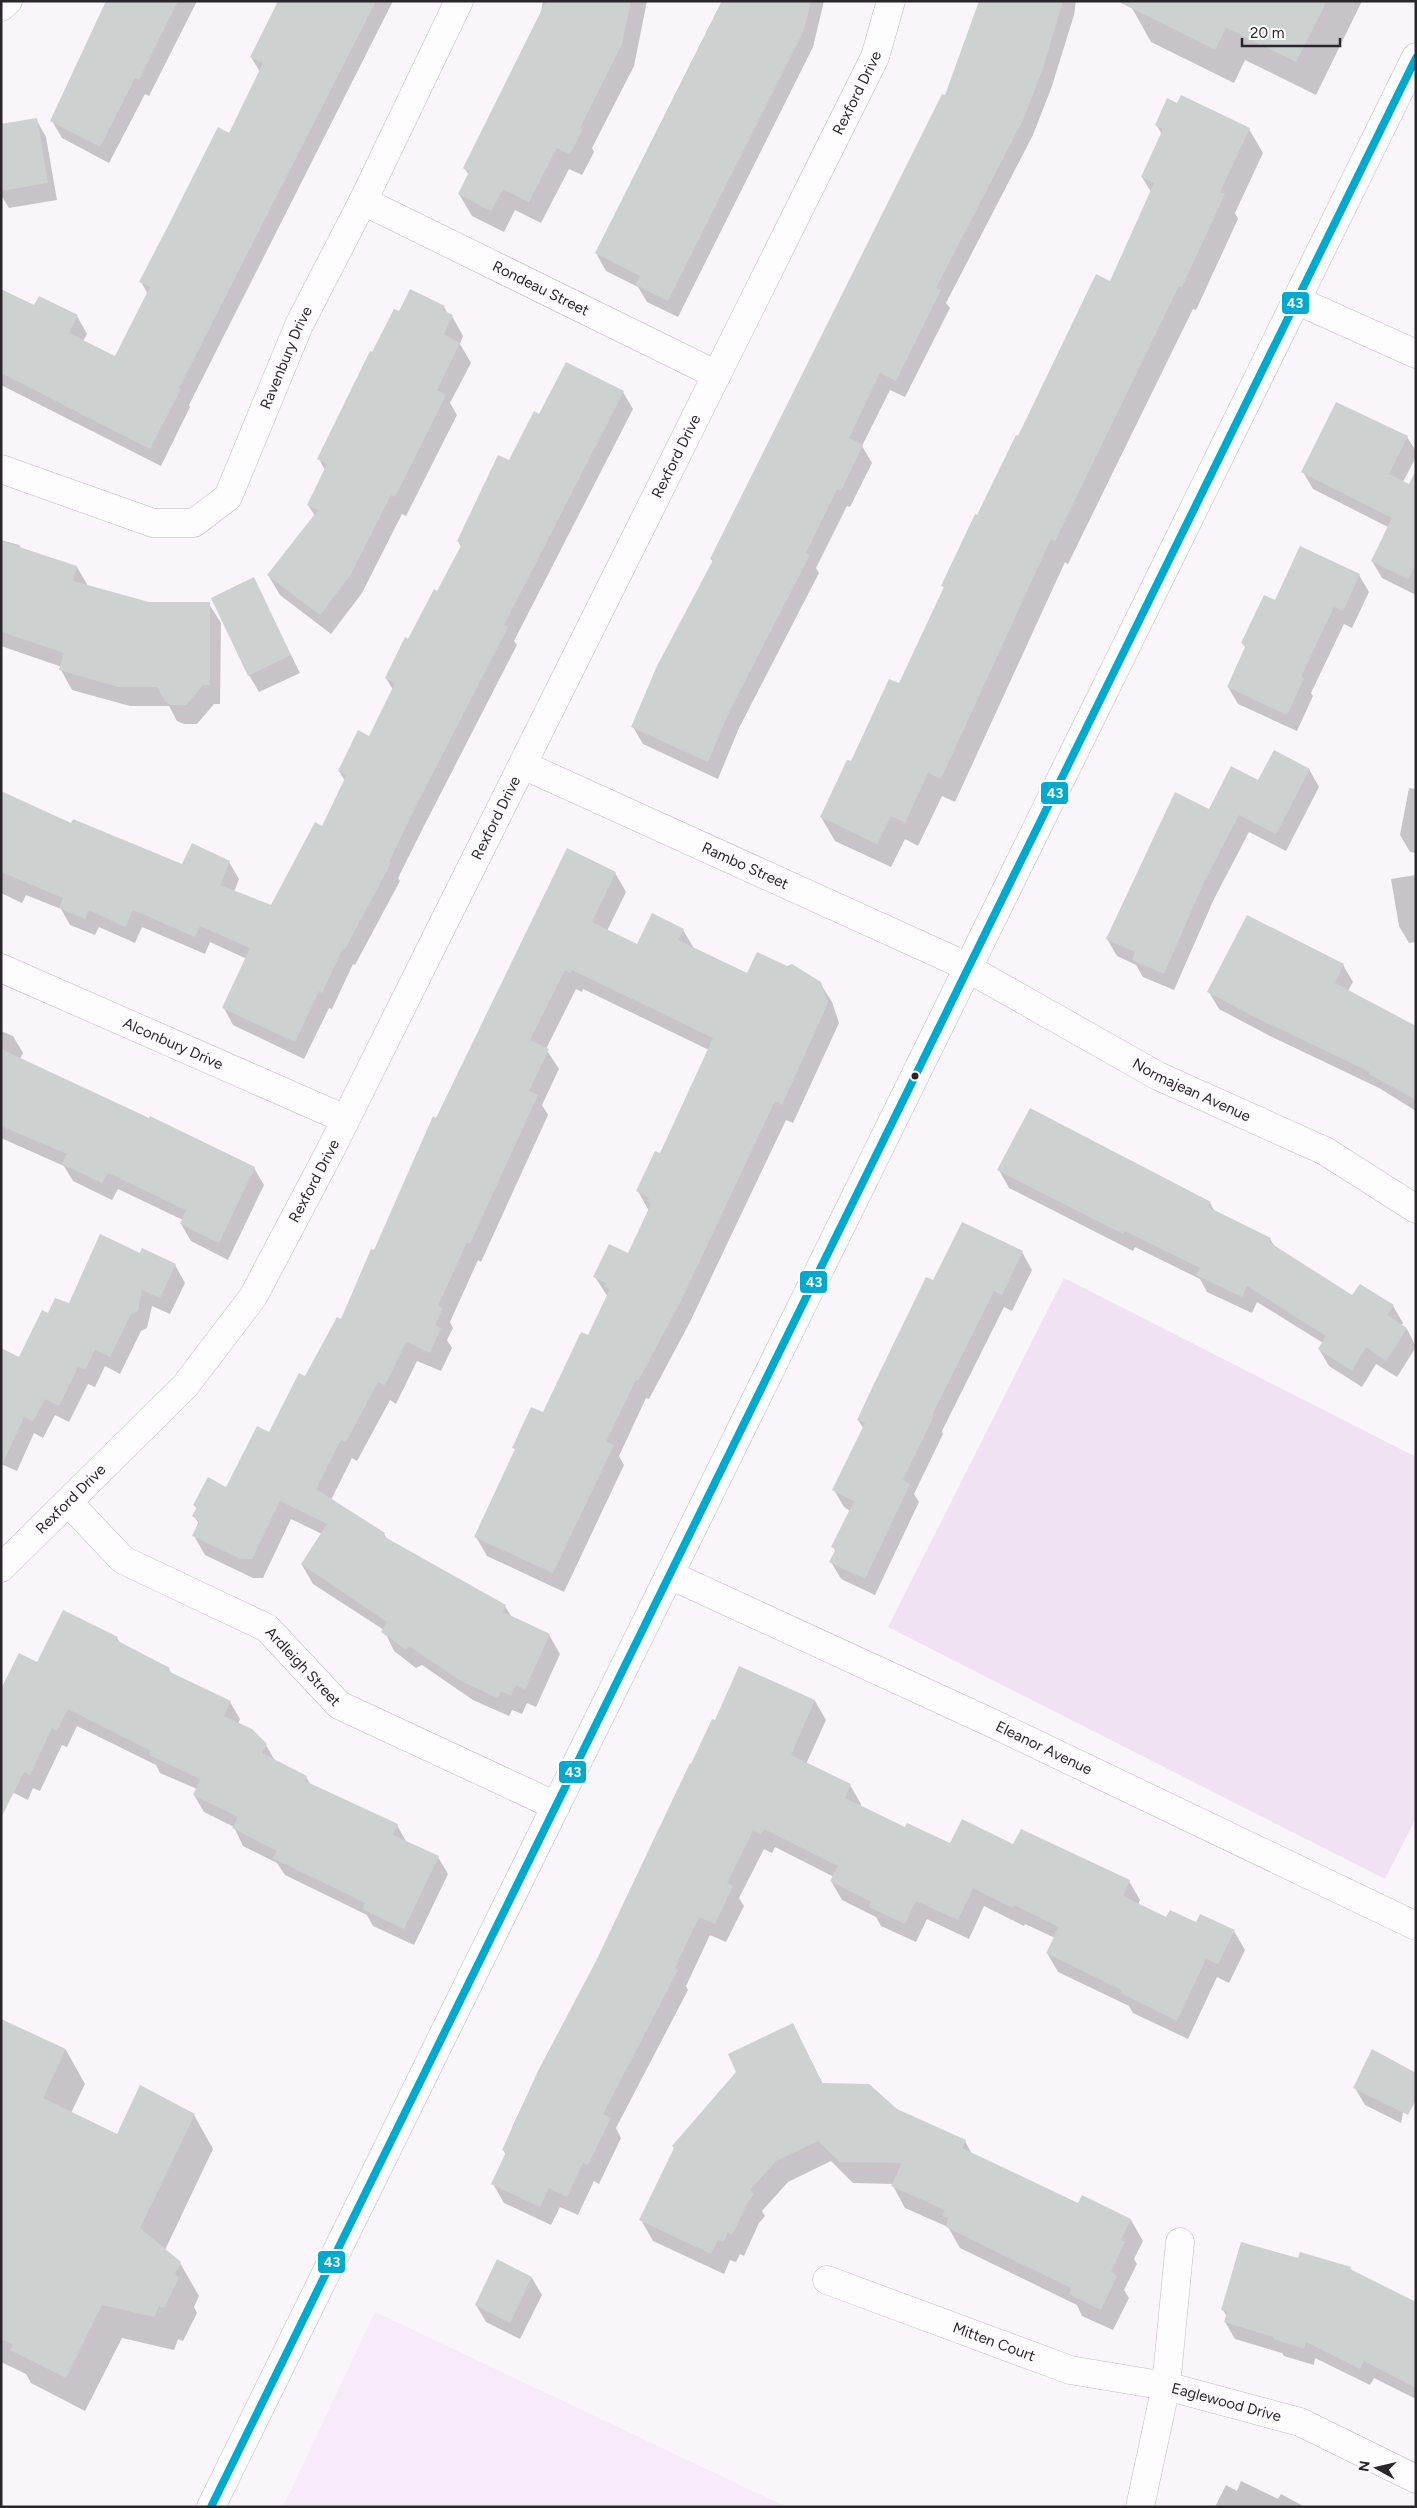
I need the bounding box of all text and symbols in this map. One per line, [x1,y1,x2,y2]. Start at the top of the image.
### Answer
scale bar [1242,15,1340,47]
text: 20 m [1250,24,1284,42]
street label: Rexford Drive [829,49,885,138]
street label: Rondeau Street [489,257,592,320]
line badge: 43 [1281,291,1310,315]
text: 43 [1287,295,1304,312]
street label: Ravenbury Drive [256,303,316,412]
street label: Rexford Drive [648,411,704,501]
street label: Rexford Drive [468,773,524,863]
line badge: 43 [1040,781,1069,805]
text: 43 [1047,785,1064,802]
street label: Rambo Street [699,838,792,893]
street label: Alconbury Drive [120,1014,226,1073]
street label: Normajean Avenue [1129,1054,1253,1125]
unlabelled marker [910,1071,920,1081]
street label: Rexford Drive [285,1136,343,1225]
line badge: 43 [799,1270,828,1294]
text: 43 [806,1274,823,1291]
street label: Rexford Drive [32,1461,109,1538]
street label: Ardleigh Street [262,1623,345,1710]
street label: Eleanor Avenue [993,1717,1095,1779]
line badge: 43 [558,1760,587,1784]
text: 43 [565,1764,582,1781]
line badge: 43 [317,2250,346,2274]
text: 43 [324,2254,341,2271]
street label: Mitten Court [950,2318,1038,2365]
street label: Eaglewood Drive [1170,2379,1283,2426]
north arrow [1352,2443,1402,2493]
text: N [1355,2460,1374,2473]

